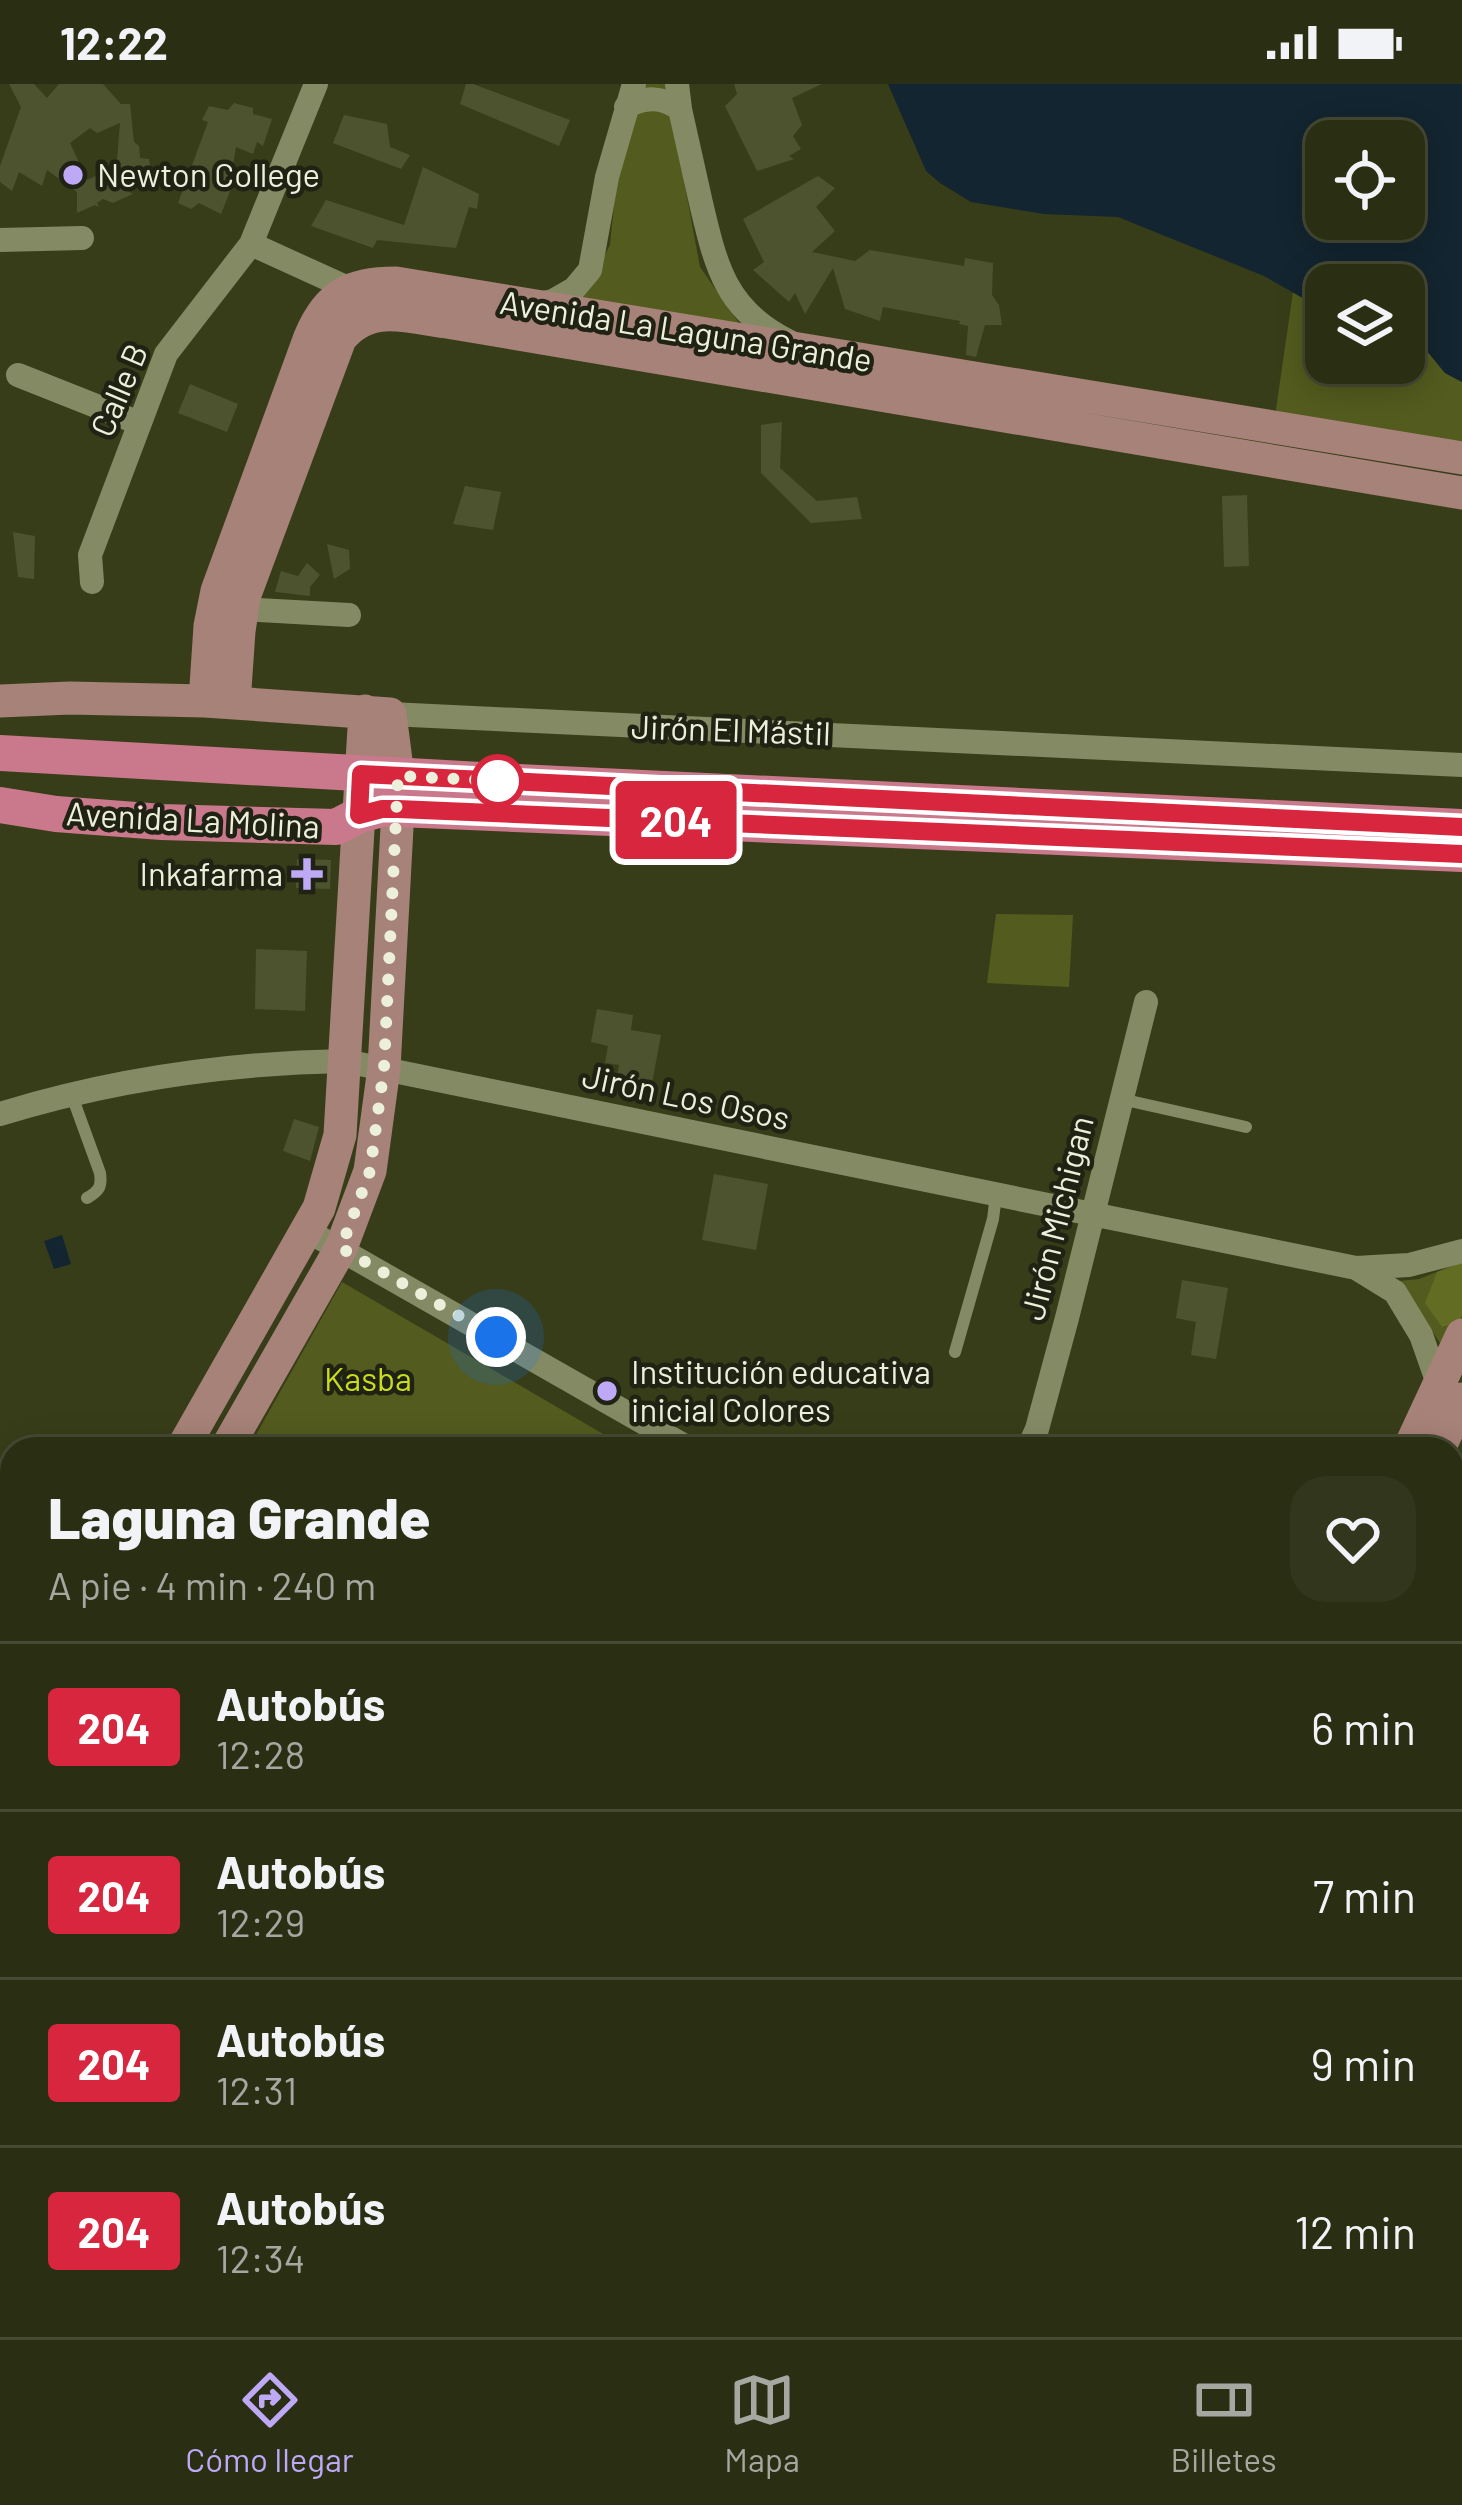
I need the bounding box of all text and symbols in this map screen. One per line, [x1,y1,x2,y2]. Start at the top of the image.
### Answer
text: 12:22 [60,15,168,69]
map controls [1305,120,1425,384]
button: locate [1305,120,1425,240]
place label: Newton College [97,154,320,194]
marker: Newton College [60,162,86,188]
button: layers [1305,264,1425,384]
street label: Avenida La Laguna Grande [497,281,875,379]
street label: Calle B [81,337,155,442]
street label: Jirón El Mástil [630,706,832,752]
unlabelled marker [473,756,523,806]
line badge: 204 [607,781,745,859]
street label: Avenida La Molina [65,792,321,846]
text: 204 [640,795,712,845]
place label: Inkafarma [140,853,283,893]
marker: Inkafarma [294,861,320,887]
street label: Jirón Los Osos [579,1055,793,1138]
street label: Jirón Michigan [1011,1111,1101,1324]
your location [466,1307,526,1367]
place label: Institución educativa inicial Colores [631,1351,931,1429]
park label: Kasba [324,1358,412,1398]
marker: Institución educativa inicial Colores [594,1378,620,1404]
button: heart [1290,1476,1416,1602]
text: Laguna Grande [48,1482,430,1550]
text: A pie · 4 min · 240 m [48,1561,376,1608]
text: Autobús [216,1676,385,1730]
text: 6 min [1311,1700,1416,1754]
text: 204 [78,1702,150,1752]
text: 12:28 [216,1730,305,1777]
text: Autobús [216,1844,385,1898]
text: 7 min [1313,1868,1416,1922]
text: 204 [78,1870,150,1920]
text: 12:29 [216,1898,305,1945]
text: Autobús [216,2012,385,2066]
text: 9 min [1311,2036,1416,2090]
text: 204 [78,2038,150,2088]
text: 12:31 [216,2066,297,2113]
text: Autobús [216,2180,385,2234]
text: 12 min [1294,2204,1416,2258]
text: 204 [78,2206,150,2256]
text: 12:34 [216,2234,305,2281]
tab: Cómo llegar [185,2367,354,2479]
tab: Mapa [724,2367,800,2479]
tab: Billetes [1170,2367,1277,2479]

